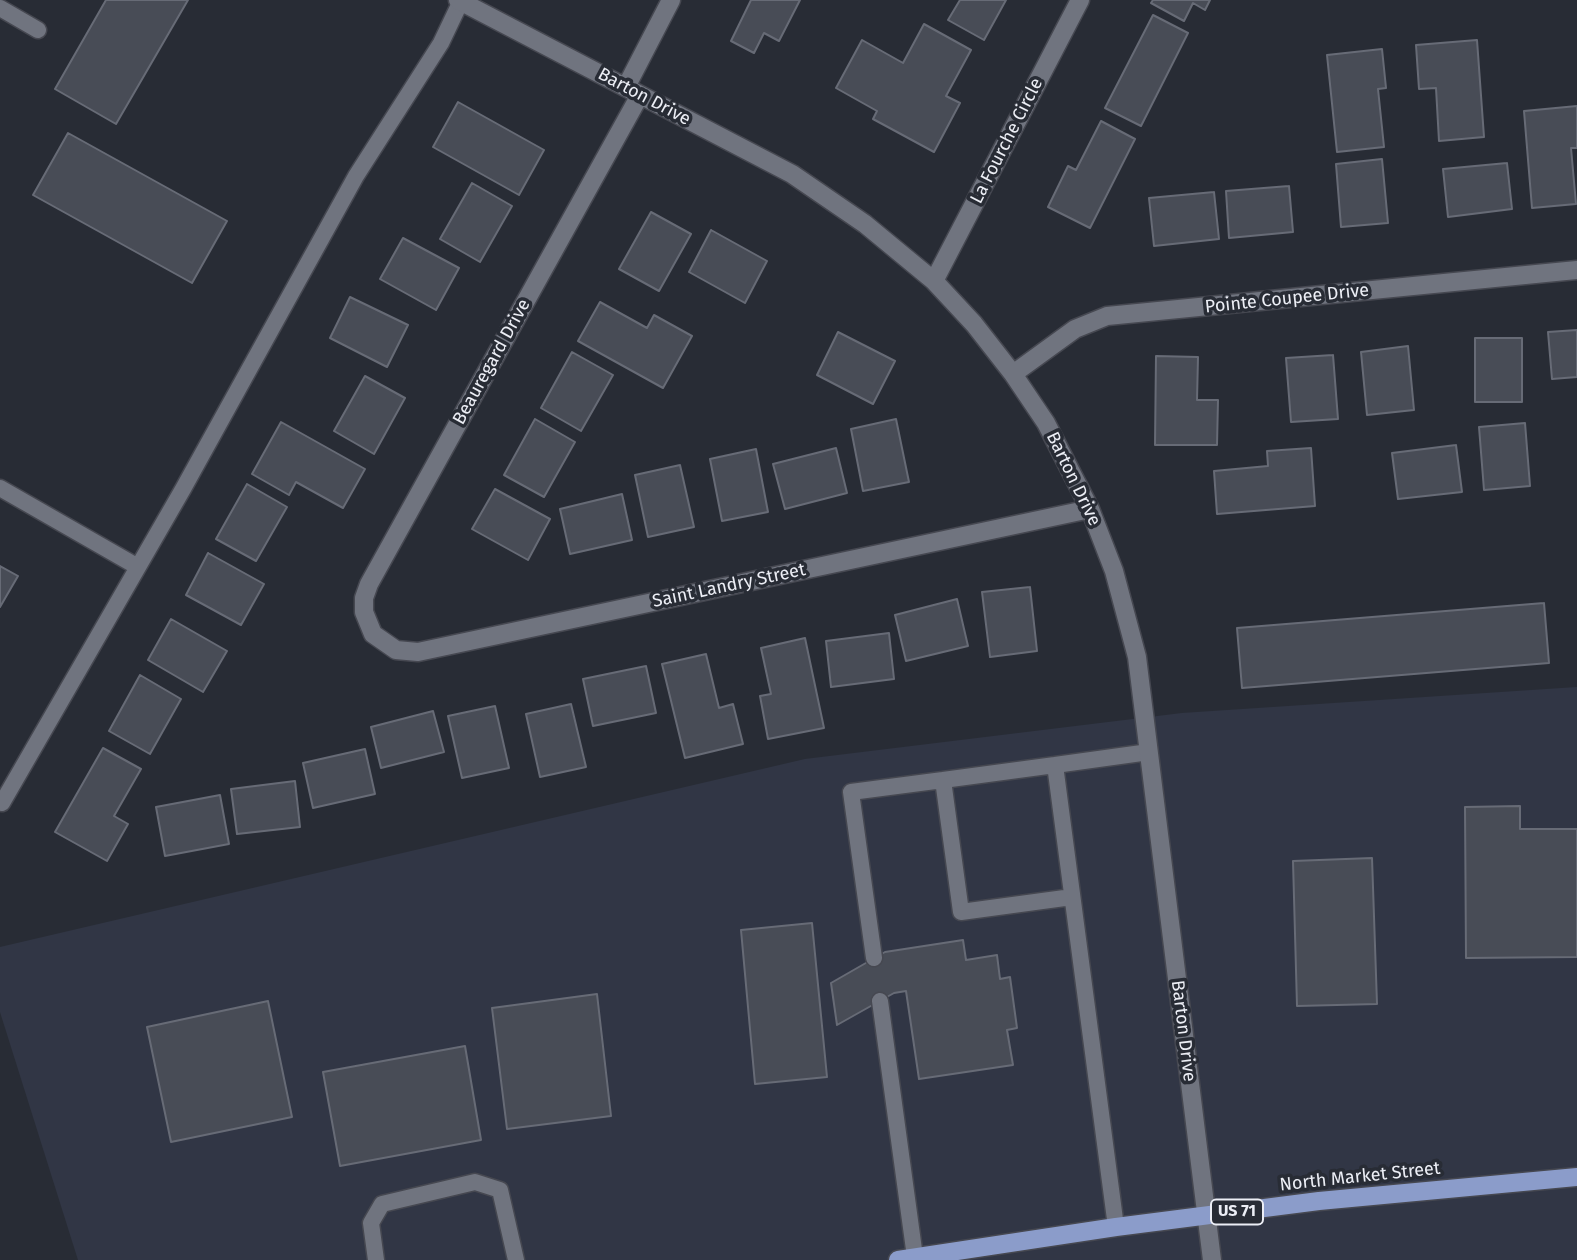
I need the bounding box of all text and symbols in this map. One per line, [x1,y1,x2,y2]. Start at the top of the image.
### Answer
street label: Barton Drive [594,64,694,130]
street label: La Fourche Circle [966,75,1048,207]
street label: Pointe Coupee Drive [1204,280,1370,318]
street label: Beauregard Drive [449,296,535,428]
street label: Barton Drive [1041,428,1105,530]
street label: Saint Landry Street [651,559,807,613]
street label: Barton Drive [1166,979,1200,1083]
street label: North Market Street [1279,1158,1441,1196]
road number: US 71 [1211,1200,1263,1224]

